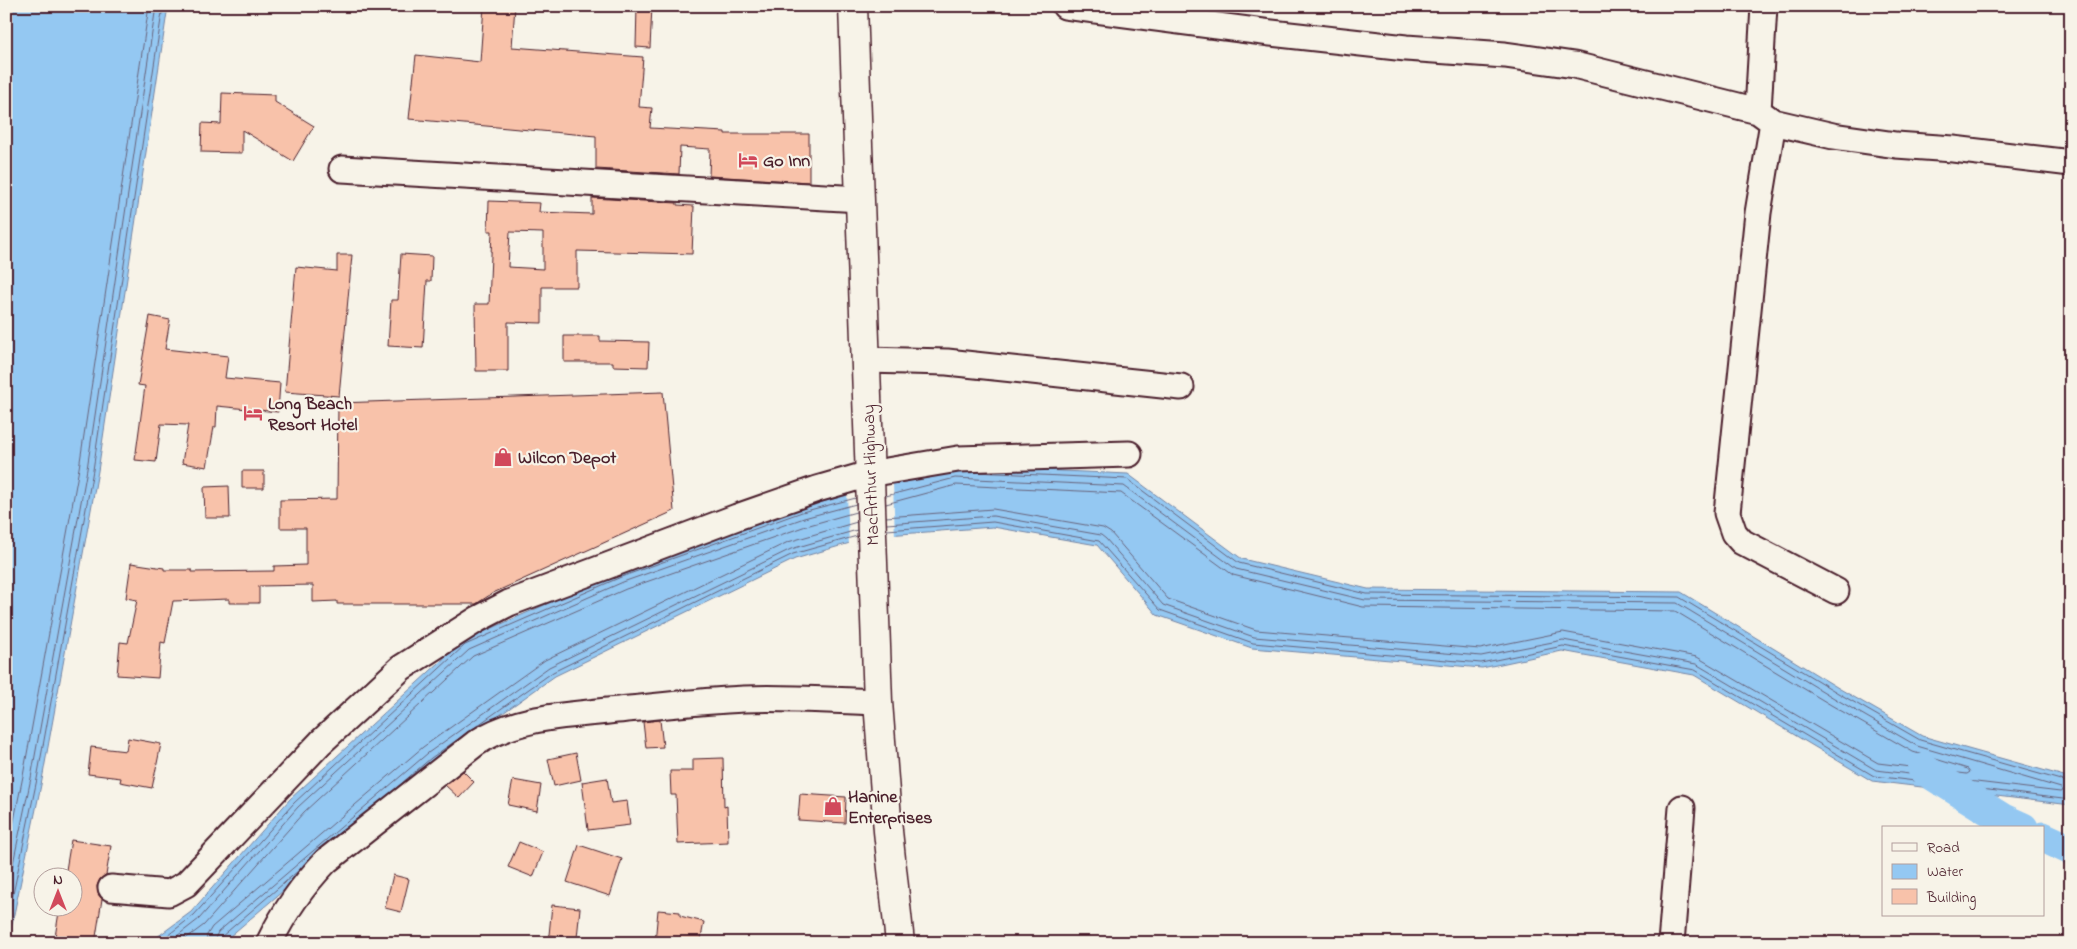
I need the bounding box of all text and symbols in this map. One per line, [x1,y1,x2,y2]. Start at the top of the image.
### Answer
hotel icon: Go Inn [737,149,759,171]
place label: Go Inn [763,149,810,175]
place label: Long Beach Resort Hotel [268,392,358,439]
hotel icon: Long Beach Resort Hotel [242,402,264,424]
street label: MacArthur Highway [857,404,888,546]
shop icon: Wilcon Depot [492,446,514,468]
place label: Wilcon Depot [518,446,617,472]
place label: Hanine Enterprises [848,785,932,832]
shop icon: Hanine Enterprises [822,795,844,817]
legend [1882,826,2044,916]
text: Road [1927,837,1960,859]
text: Water [1927,861,1963,883]
north arrow [32,866,82,916]
text: N [53,870,63,891]
text: Building [1926,887,1976,910]

